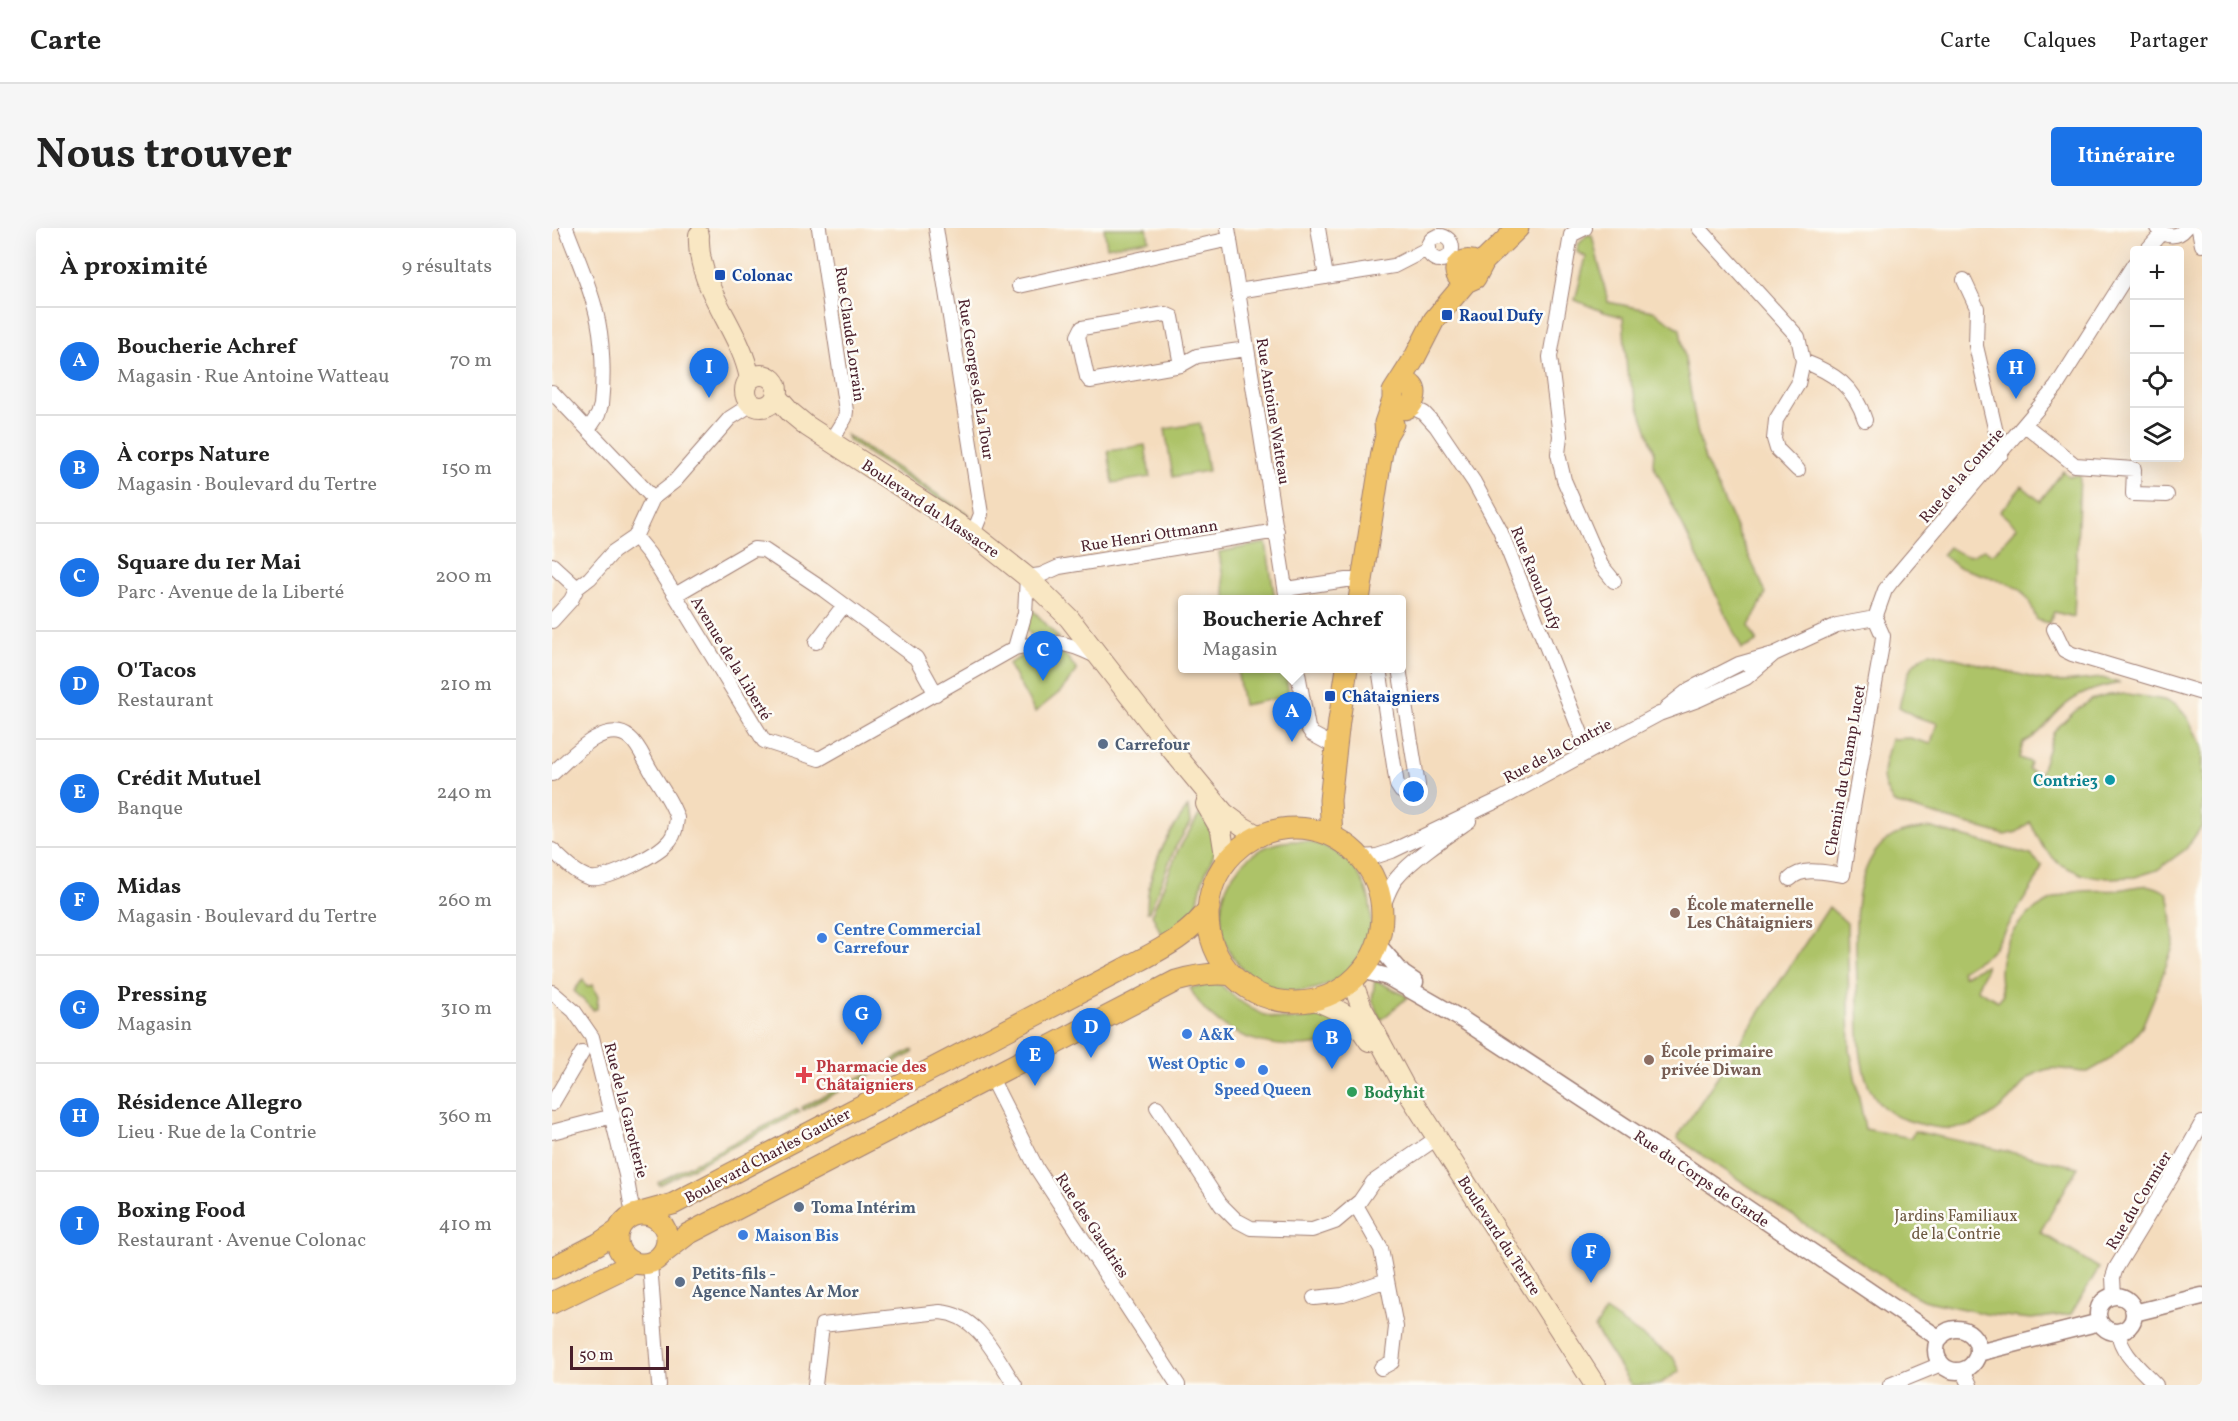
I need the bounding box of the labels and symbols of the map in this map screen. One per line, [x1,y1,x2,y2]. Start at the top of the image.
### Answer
street label: Rue Claude Lorrain [829,265,869,403]
place label: Colonac [732,266,793,288]
marker: Colonac [713,268,727,282]
street label: Rue Georges de La Tour [951,297,999,462]
place label: Raoul Dufy [1459,306,1543,328]
marker: Raoul Dufy [1440,308,1454,322]
street label: Rue Antoine Watteau [1250,336,1294,486]
pin: I [690,348,728,398]
pin: H [1996,350,2036,399]
street label: Rue de la Contrie [1915,424,2010,529]
street label: Boulevard du Massacre [856,455,1003,564]
street label: Rue Henri Ottmann [1079,515,1220,559]
street label: Rue Raoul Dufy [1504,524,1566,634]
street label: Avenue de la Liberté [685,593,776,725]
pin: C [1024,632,1062,681]
street label: Chemin du Champ Lucet [1820,683,1872,858]
place label: Châtaigniers [1342,687,1440,709]
marker: Châtaigniers [1323,689,1337,703]
pin: A [1272,692,1312,742]
street label: Rue de la Contrie [1500,714,1616,790]
place label: Carrefour [1115,735,1191,757]
marker: Carrefour [1096,737,1110,751]
place label: Contrie3 [2033,771,2098,793]
marker: Contrie3 [2103,773,2117,787]
your location [1399,777,1428,806]
place label: École maternelle Les Châtaigniers [1687,895,1814,935]
marker: École maternelle Les Châtaigniers [1668,906,1682,920]
place label: Centre Commercial Carrefour [834,920,982,960]
marker: Centre Commercial Carrefour [815,931,829,945]
pin: G [842,996,882,1045]
pin: D [1072,1008,1110,1058]
pin: B [1312,1020,1352,1069]
place label: A&K [1199,1025,1235,1047]
marker: A&K [1180,1027,1194,1041]
pin: E [1016,1036,1054,1086]
street label: Rue de la Garotterie [598,1040,653,1181]
place label: École primaire privée Diwan [1661,1042,1773,1082]
marker: École primaire privée Diwan [1642,1053,1656,1067]
place label: West Optic [1148,1054,1229,1076]
marker: West Optic [1233,1056,1247,1070]
place label: Pharmacie des Châtaigniers [816,1057,927,1097]
marker: Speed Queen [1256,1063,1270,1077]
marker: Pharmacie des Châtaigniers [797,1068,811,1082]
place label: Speed Queen [1215,1080,1312,1102]
place label: Bodyhit [1364,1083,1425,1105]
marker: Bodyhit [1345,1085,1359,1099]
street label: Boulevard Charles Gautier [681,1103,855,1210]
street label: Rue du Corps de Garde [1629,1126,1773,1233]
street label: Rue du Cormier [2102,1148,2178,1254]
street label: Rue des Gaudries [1049,1169,1134,1283]
street label: Boulevard du Tertre [1451,1172,1545,1300]
place label: Toma Intérim [811,1198,916,1220]
marker: Toma Intérim [792,1200,806,1214]
park label: Jardins Familiaux de la Contrie [1894,1206,2018,1246]
place label: Maison Bis [755,1226,839,1248]
marker: Maison Bis [736,1228,750,1242]
pin: F [1572,1234,1610,1283]
place label: Petits-fils - Agence Nantes Ar Mor [692,1264,859,1304]
marker: Petits-fils - Agence Nantes Ar Mor [673,1275,687,1289]
scale bar [570,1343,669,1370]

